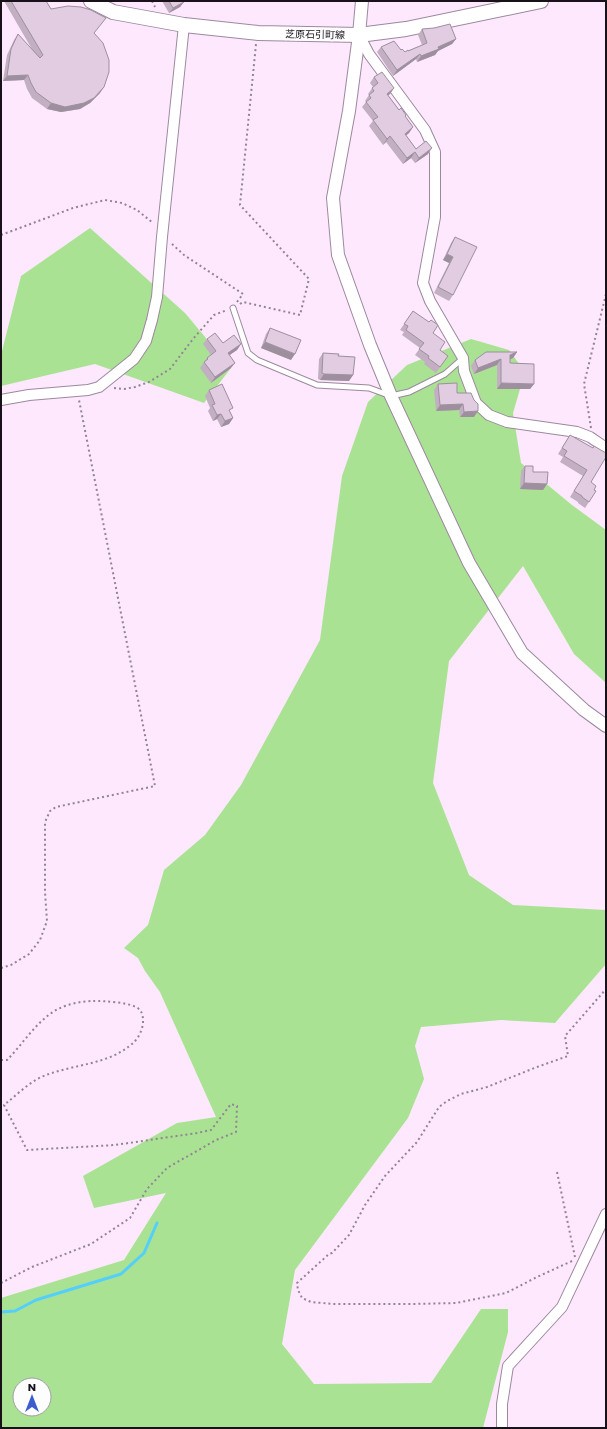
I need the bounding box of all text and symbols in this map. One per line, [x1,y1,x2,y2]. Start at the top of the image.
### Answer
street label: 芝原石引町線 [285,26,345,43]
north arrow [12,1377,52,1417]
text: N [28,1379,36,1395]

